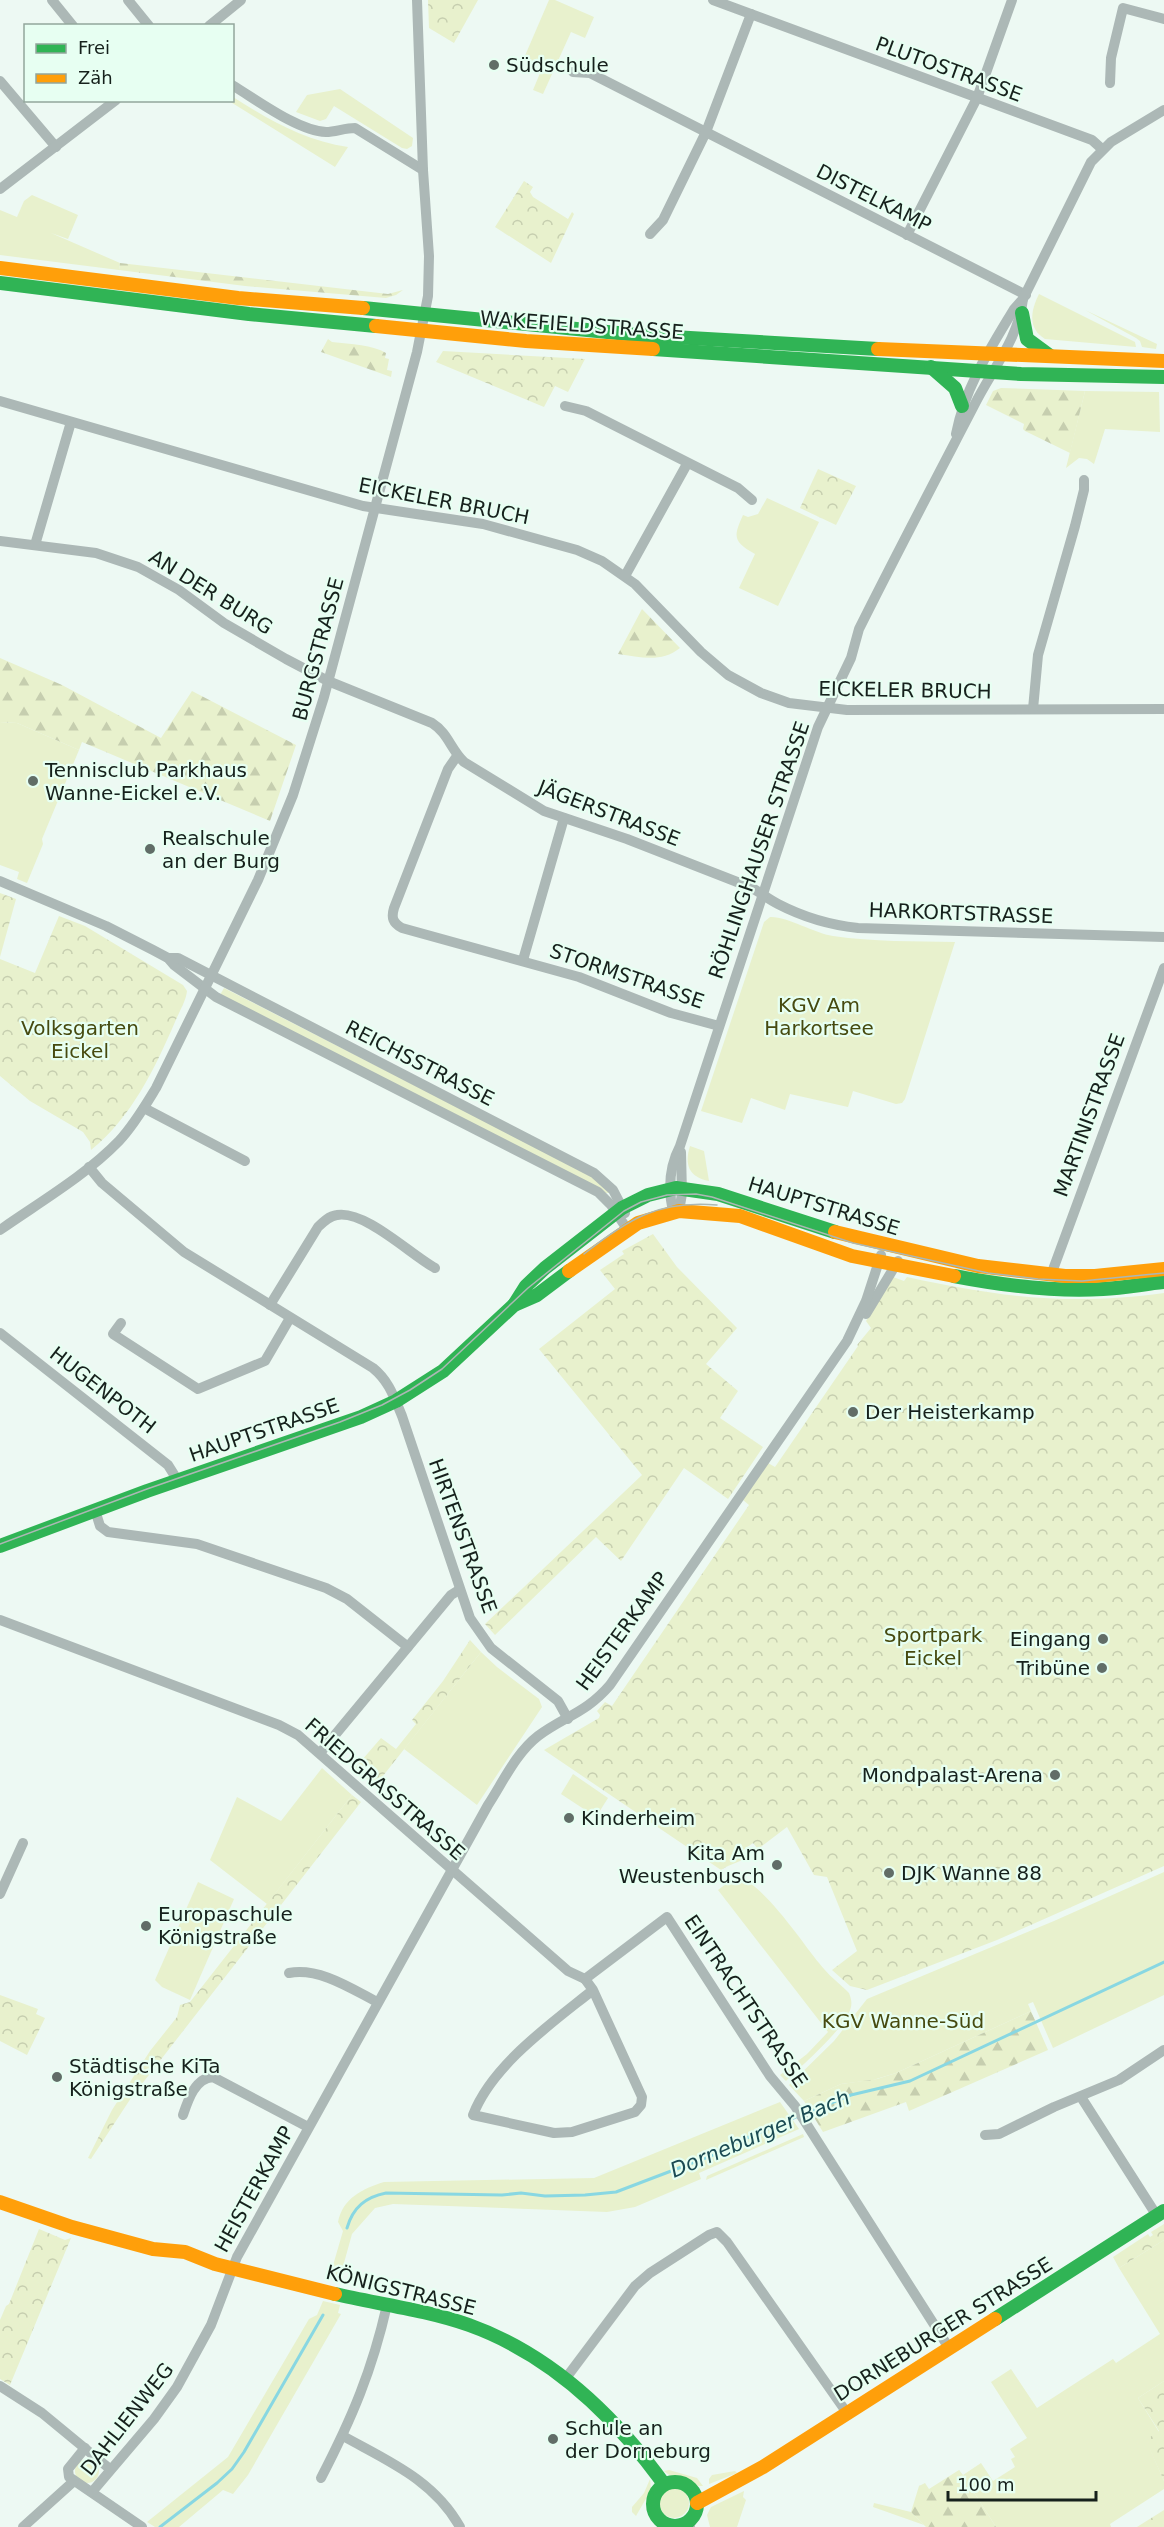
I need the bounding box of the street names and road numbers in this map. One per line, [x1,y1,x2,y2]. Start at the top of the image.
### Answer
street label: PLUTOSTRASSE [872,31,1026,107]
street label: DISTELKAMP [813,159,935,237]
street label: WAKEFIELDSTRASSE [479,306,685,344]
street label: EICKELER BRUCH [357,473,531,529]
street label: AN DER BURG [145,544,277,640]
street label: BURGSTRASSE [287,575,349,723]
street label: EICKELER BRUCH [818,676,992,704]
street label: RÖHLINGHAUSER STRASSE [704,718,814,982]
street label: JÄGERSTRASSE [533,774,684,851]
street label: HARKORTSTRASSE [868,898,1054,928]
street label: STORMSTRASSE [547,938,707,1014]
street label: REICHSSTRASSE [342,1015,498,1111]
street label: MARTINISTRASSE [1048,1030,1130,1200]
street label: HAUPTSTRASSE [745,1172,903,1240]
street label: HUGENPOTH [45,1341,161,1439]
street label: HAUPTSTRASSE [186,1393,342,1467]
street label: HIRTENSTRASSE [424,1455,502,1617]
street label: HEISTERKAMP [571,1567,673,1695]
street label: FRIEDGRASSTRASSE [300,1713,470,1865]
street label: EINTRACHTSTRASSE [679,1910,813,2092]
street label: HEISTERKAMP [209,2122,299,2256]
street label: DORNEBURGER STRASSE [829,2252,1057,2406]
street label: KÖNIGSTRASSE [323,2260,479,2320]
street label: DAHLIENWEG [76,2358,178,2480]

